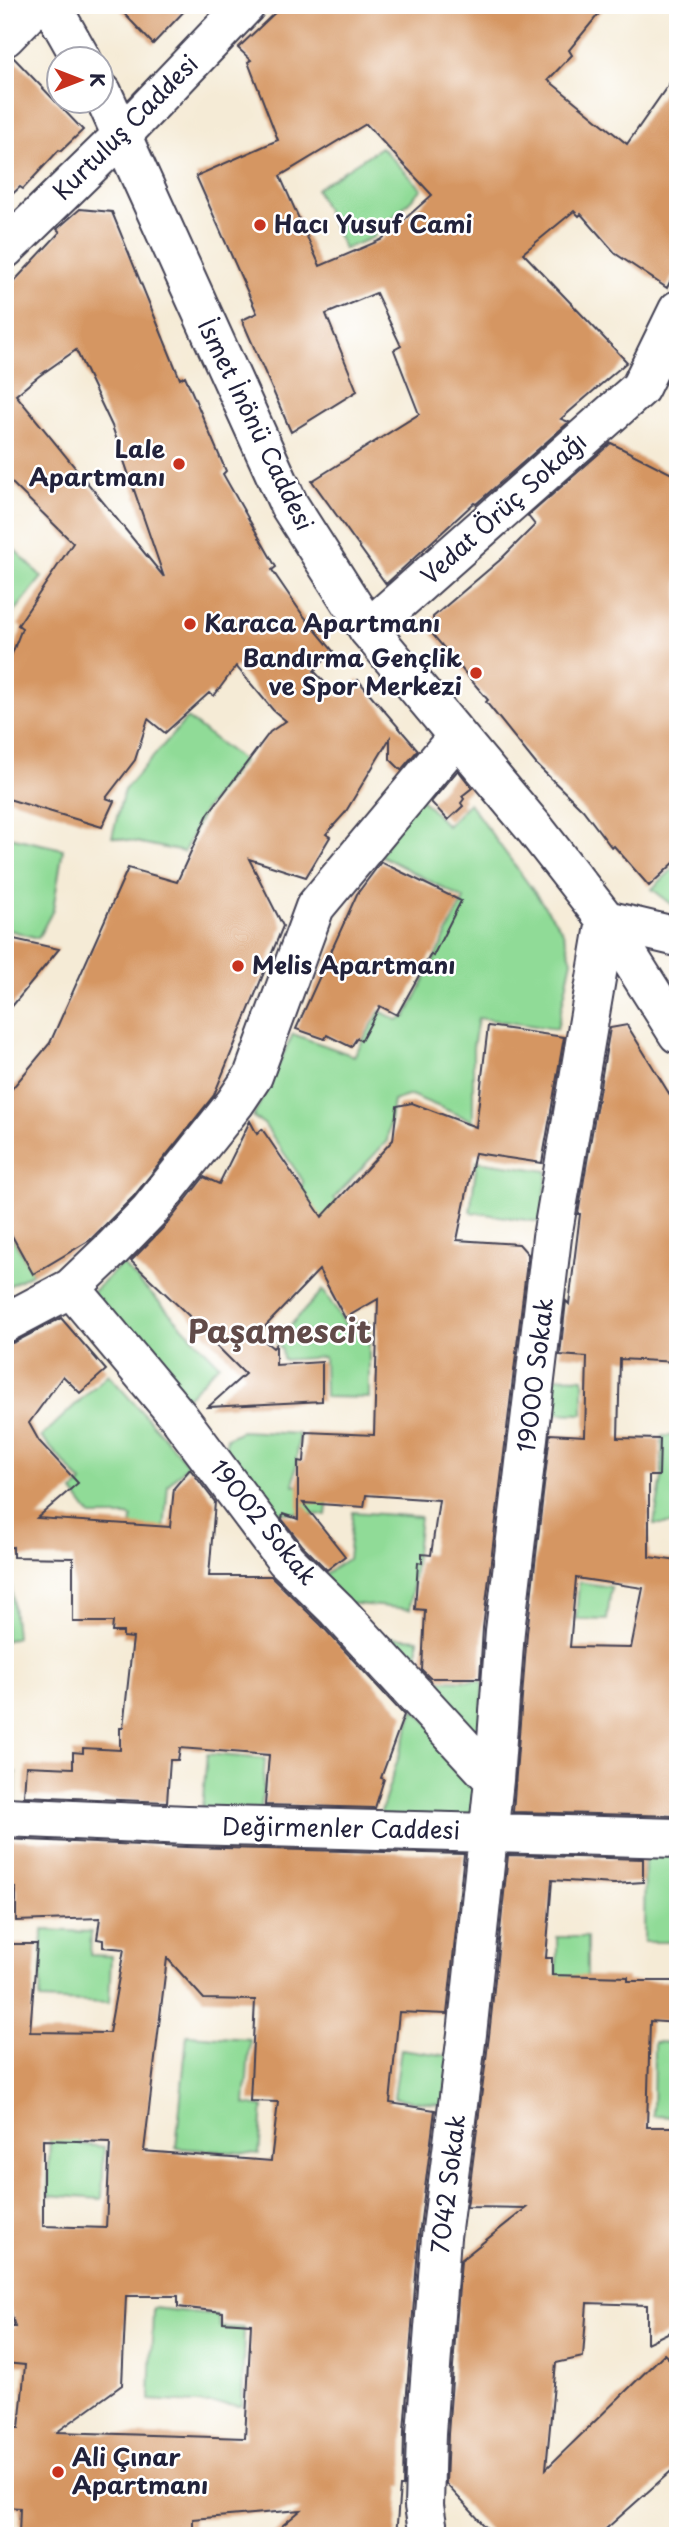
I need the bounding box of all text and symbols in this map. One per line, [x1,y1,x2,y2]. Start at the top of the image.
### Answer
north arrow [46,46,116,116]
street label: Kurtuluş Caddesi [48,50,204,206]
place label: Hacı Yusuf Cami [274,205,472,241]
marker: Hacı Yusuf Cami [252,217,268,233]
street label: İsmet İnönü Caddesi [190,312,324,536]
street label: Vedat Örüç Sokağı [412,423,594,592]
place label: Lale Apartmanı [29,430,165,494]
marker: Lale Apartmanı [171,456,187,472]
place label: Karaca Apartmanı [204,604,440,640]
marker: Karaca Apartmanı [182,616,198,632]
place label: Bandırma Gençlik ve Spor Merkezi [243,639,462,703]
marker: Bandırma Gençlik ve Spor Merkezi [468,665,484,681]
place label: Melis Apartmanı [252,946,455,982]
marker: Melis Apartmanı [230,958,246,974]
street label: 19000 Sokak [507,1295,561,1454]
district label: Paşamescit [188,1306,372,1354]
street label: 19002 Sokak [203,1451,327,1593]
street label: Değirmenler Caddesi [222,1807,460,1847]
street label: 7042 Sokak [421,2112,473,2255]
place label: Ali Çınar Apartmanı [72,2438,208,2502]
marker: Ali Çınar Apartmanı [50,2464,66,2480]

